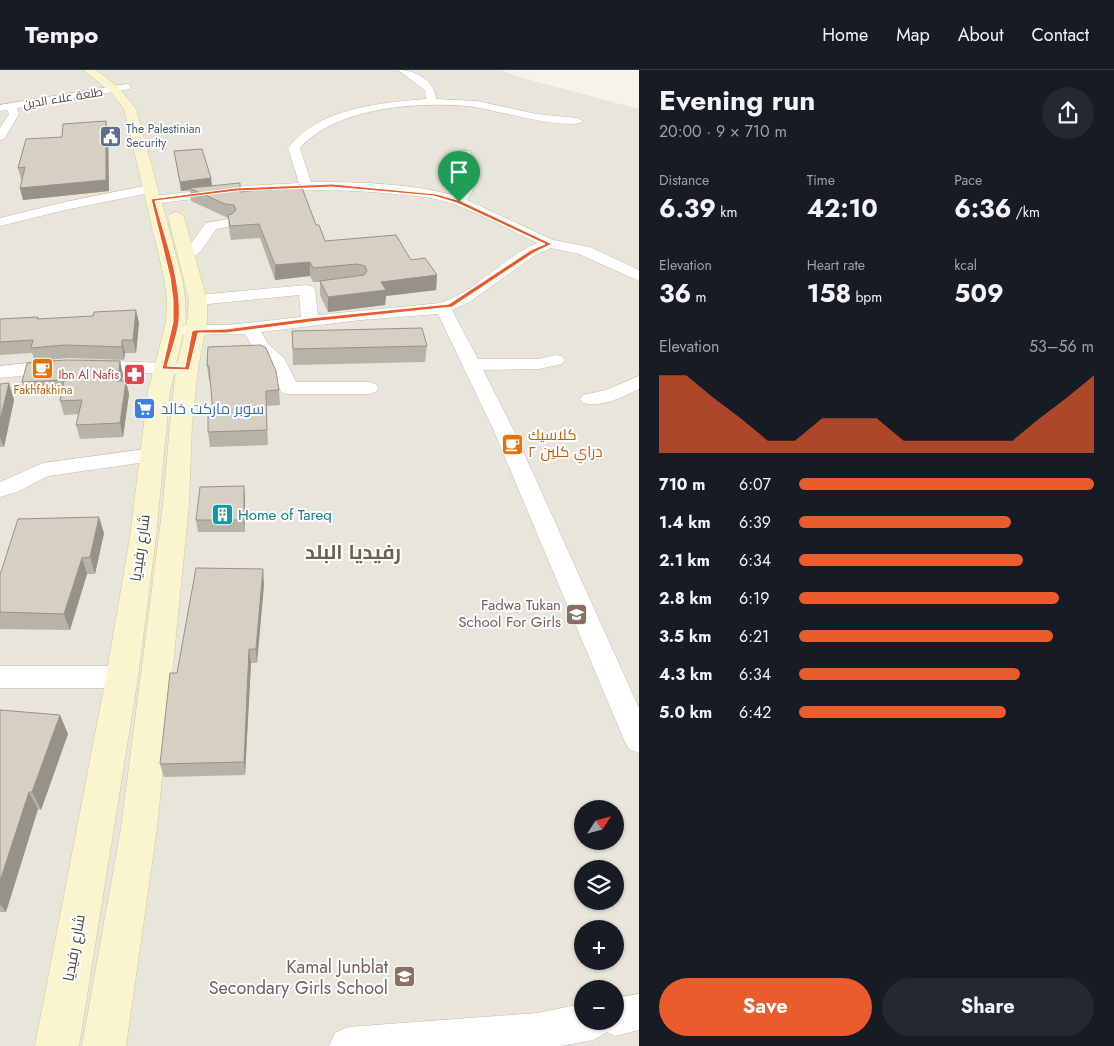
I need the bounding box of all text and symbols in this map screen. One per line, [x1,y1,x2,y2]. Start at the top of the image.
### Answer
text: Tempo [25,17,98,52]
text: Home [822,22,868,48]
text: Map [896,22,930,48]
text: About [958,22,1003,48]
text: Contact [1031,22,1089,48]
text: Evening run [659,80,815,121]
street label: طلعة علاء الدين [22,83,104,113]
button: share [1042,87,1094,139]
place label: The Palestinian Security [126,120,201,152]
text: 20:00 · 9 × 710 m [659,120,787,143]
public building icon: The Palestinian Security [98,124,122,148]
pin [438,151,480,202]
icon: arrive [445,158,473,186]
text: Distance [659,170,709,190]
text: Time [807,170,835,190]
text: Pace [954,170,982,190]
text: 6.39 [659,190,716,226]
text: 42:10 [807,190,878,226]
text: 6:36 [954,190,1011,226]
text: km [716,202,737,222]
text: /km [1011,202,1040,222]
text: Elevation [659,255,712,275]
text: Heart rate [807,255,865,275]
text: kcal [954,255,977,275]
text: 36 [659,275,691,311]
text: 158 [807,275,851,311]
text: 509 [954,275,1004,311]
text: m [691,287,706,307]
text: bpm [851,287,882,307]
text: Elevation [659,335,719,358]
text: 53–56 m [1029,335,1094,358]
cafe icon: Fakhfakhina [31,357,55,381]
pharmacy icon: Ibn Al Nafis [123,363,147,387]
place label: Ibn Al Nafis [59,366,119,384]
place label: Fakhfakhina [14,381,73,399]
supermarket icon: سوبر مارکت خالد [133,397,157,421]
place label: سوبر مارکت خالد [161,398,264,420]
place label: كلاسيك دراي كلين ٢ [528,424,602,464]
cafe icon: كلاسيك دراي كلين ٢ [500,432,524,456]
text: 710 m [659,473,705,496]
text: 6:07 [739,473,771,496]
building icon: Home of Tareq [210,503,234,527]
place label: Home of Tareq [238,504,332,526]
text: 1.4 km [659,511,711,534]
text: 6:39 [739,511,771,534]
street label: شارع رفيديا [124,513,156,583]
district label: رفيديا البلد [305,538,401,567]
text: 2.1 km [659,549,710,572]
text: 6:34 [739,549,771,572]
text: 2.8 km [659,587,712,610]
text: 6:19 [739,587,769,610]
place label: Fadwa Tukan School For Girls [458,594,561,633]
school or university icon: Fadwa Tukan School For Girls [565,602,589,626]
text: 3.5 km [659,625,711,648]
text: 6:21 [739,625,769,648]
text: 4.3 km [659,663,712,686]
text: 6:34 [739,663,771,686]
text: 5.0 km [659,701,712,724]
text: 6:42 [739,701,771,724]
north arrow [574,800,624,850]
map controls [574,800,624,1030]
button: layers [574,860,624,910]
street label: شارع رفيديا [57,913,91,983]
button: + [574,920,624,970]
place label: Kamal Junblat Secondary Girls School [209,954,389,1001]
school or university icon: Kamal Junblat Secondary Girls School [392,965,416,989]
button: Save [659,978,872,1036]
button: Share [882,978,1094,1036]
button: − [574,980,624,1030]

